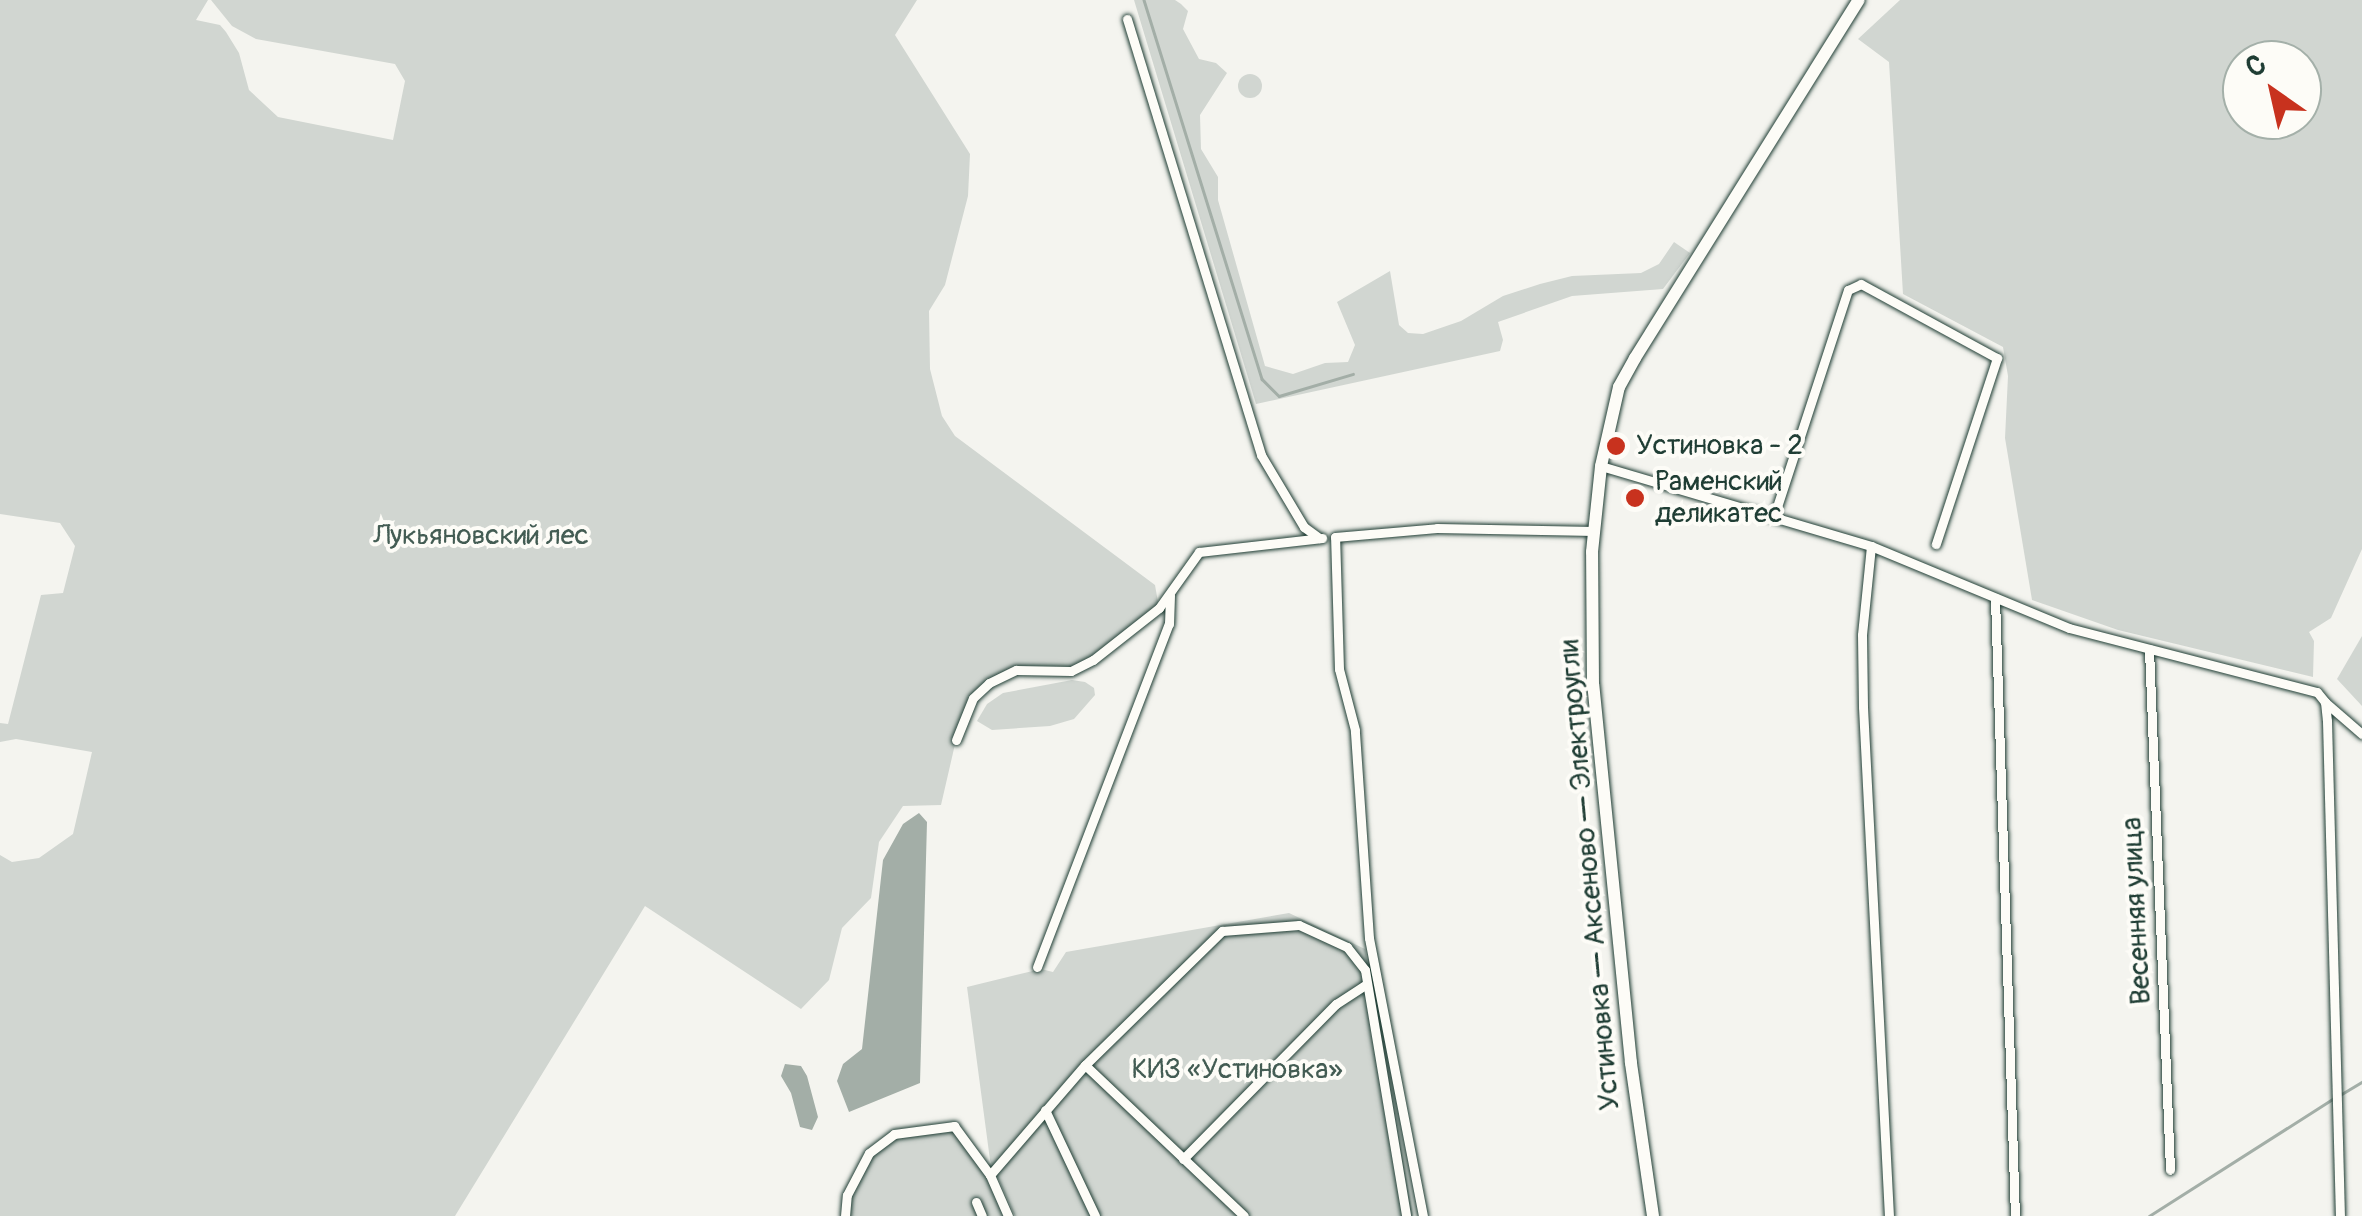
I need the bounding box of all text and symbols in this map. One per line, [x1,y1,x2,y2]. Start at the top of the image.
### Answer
north arrow [2222,40,2322,140]
text: С [2239,47,2273,86]
place label: Устиновка - 2 [1636,429,1803,463]
marker: Устиновка - 2 [1605,435,1627,457]
place label: Раменский деликатес [1655,465,1783,531]
marker: Раменский деликатес [1624,487,1646,509]
park label: Лукьяновский лес [373,519,589,553]
street label: Устиновка — Аксеново — Электроугли [1553,638,1627,1112]
street label: Весенняя улица [2115,816,2159,1006]
park label: КИЗ «Устиновка» [1131,1053,1343,1087]

